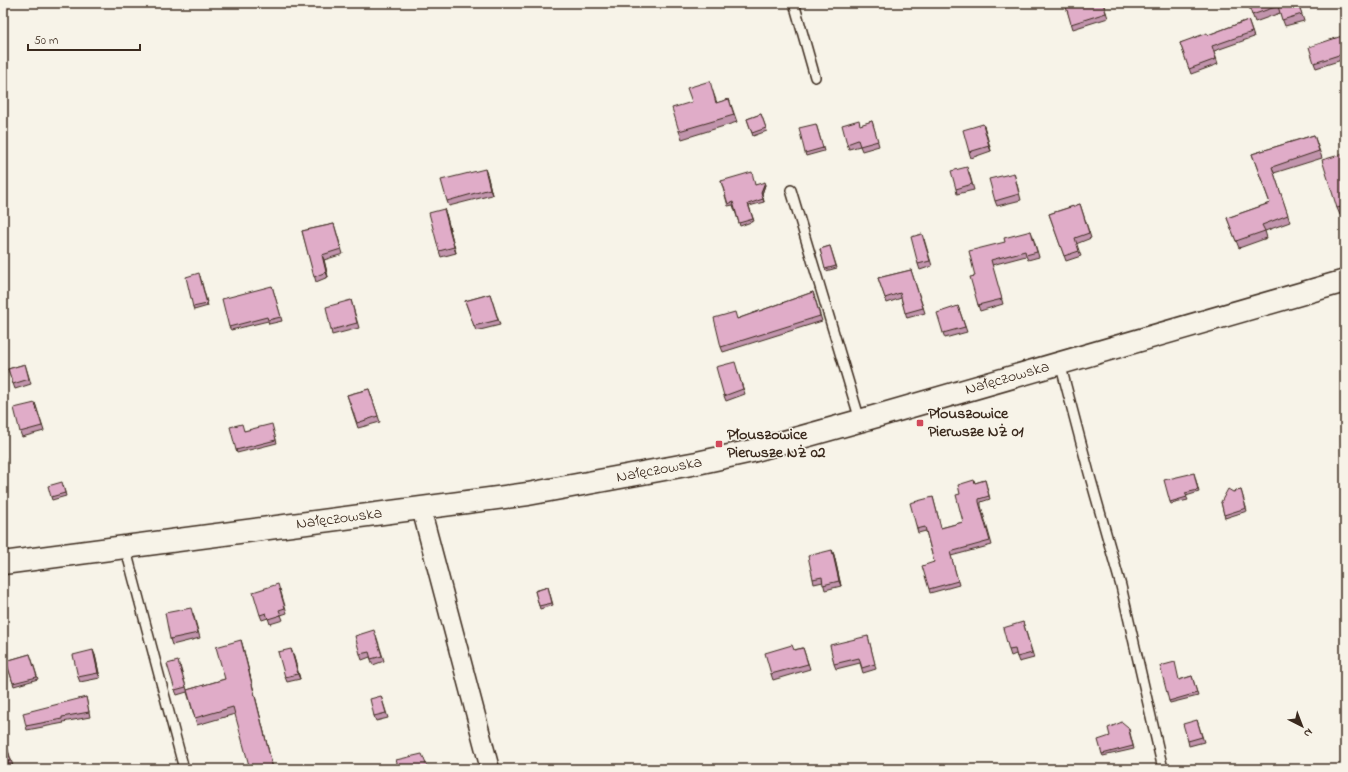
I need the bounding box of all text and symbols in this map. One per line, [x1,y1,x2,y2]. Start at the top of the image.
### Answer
scale bar [28,26,140,52]
text: 50 m [34,32,58,50]
street label: Nałęczowska [962,355,1052,402]
place label: Płouszowice Pierwsze NŻ 01 [928,402,1025,444]
marker: Płouszowice Pierwsze NŻ 01 [915,418,925,428]
place label: Płouszowice Pierwsze NŻ 02 [727,423,826,465]
marker: Płouszowice Pierwsze NŻ 02 [714,439,724,449]
street label: Nałęczowska [614,450,704,490]
street label: Nałęczowska [295,501,384,536]
north arrow [1282,706,1322,746]
text: N [1300,724,1316,741]

